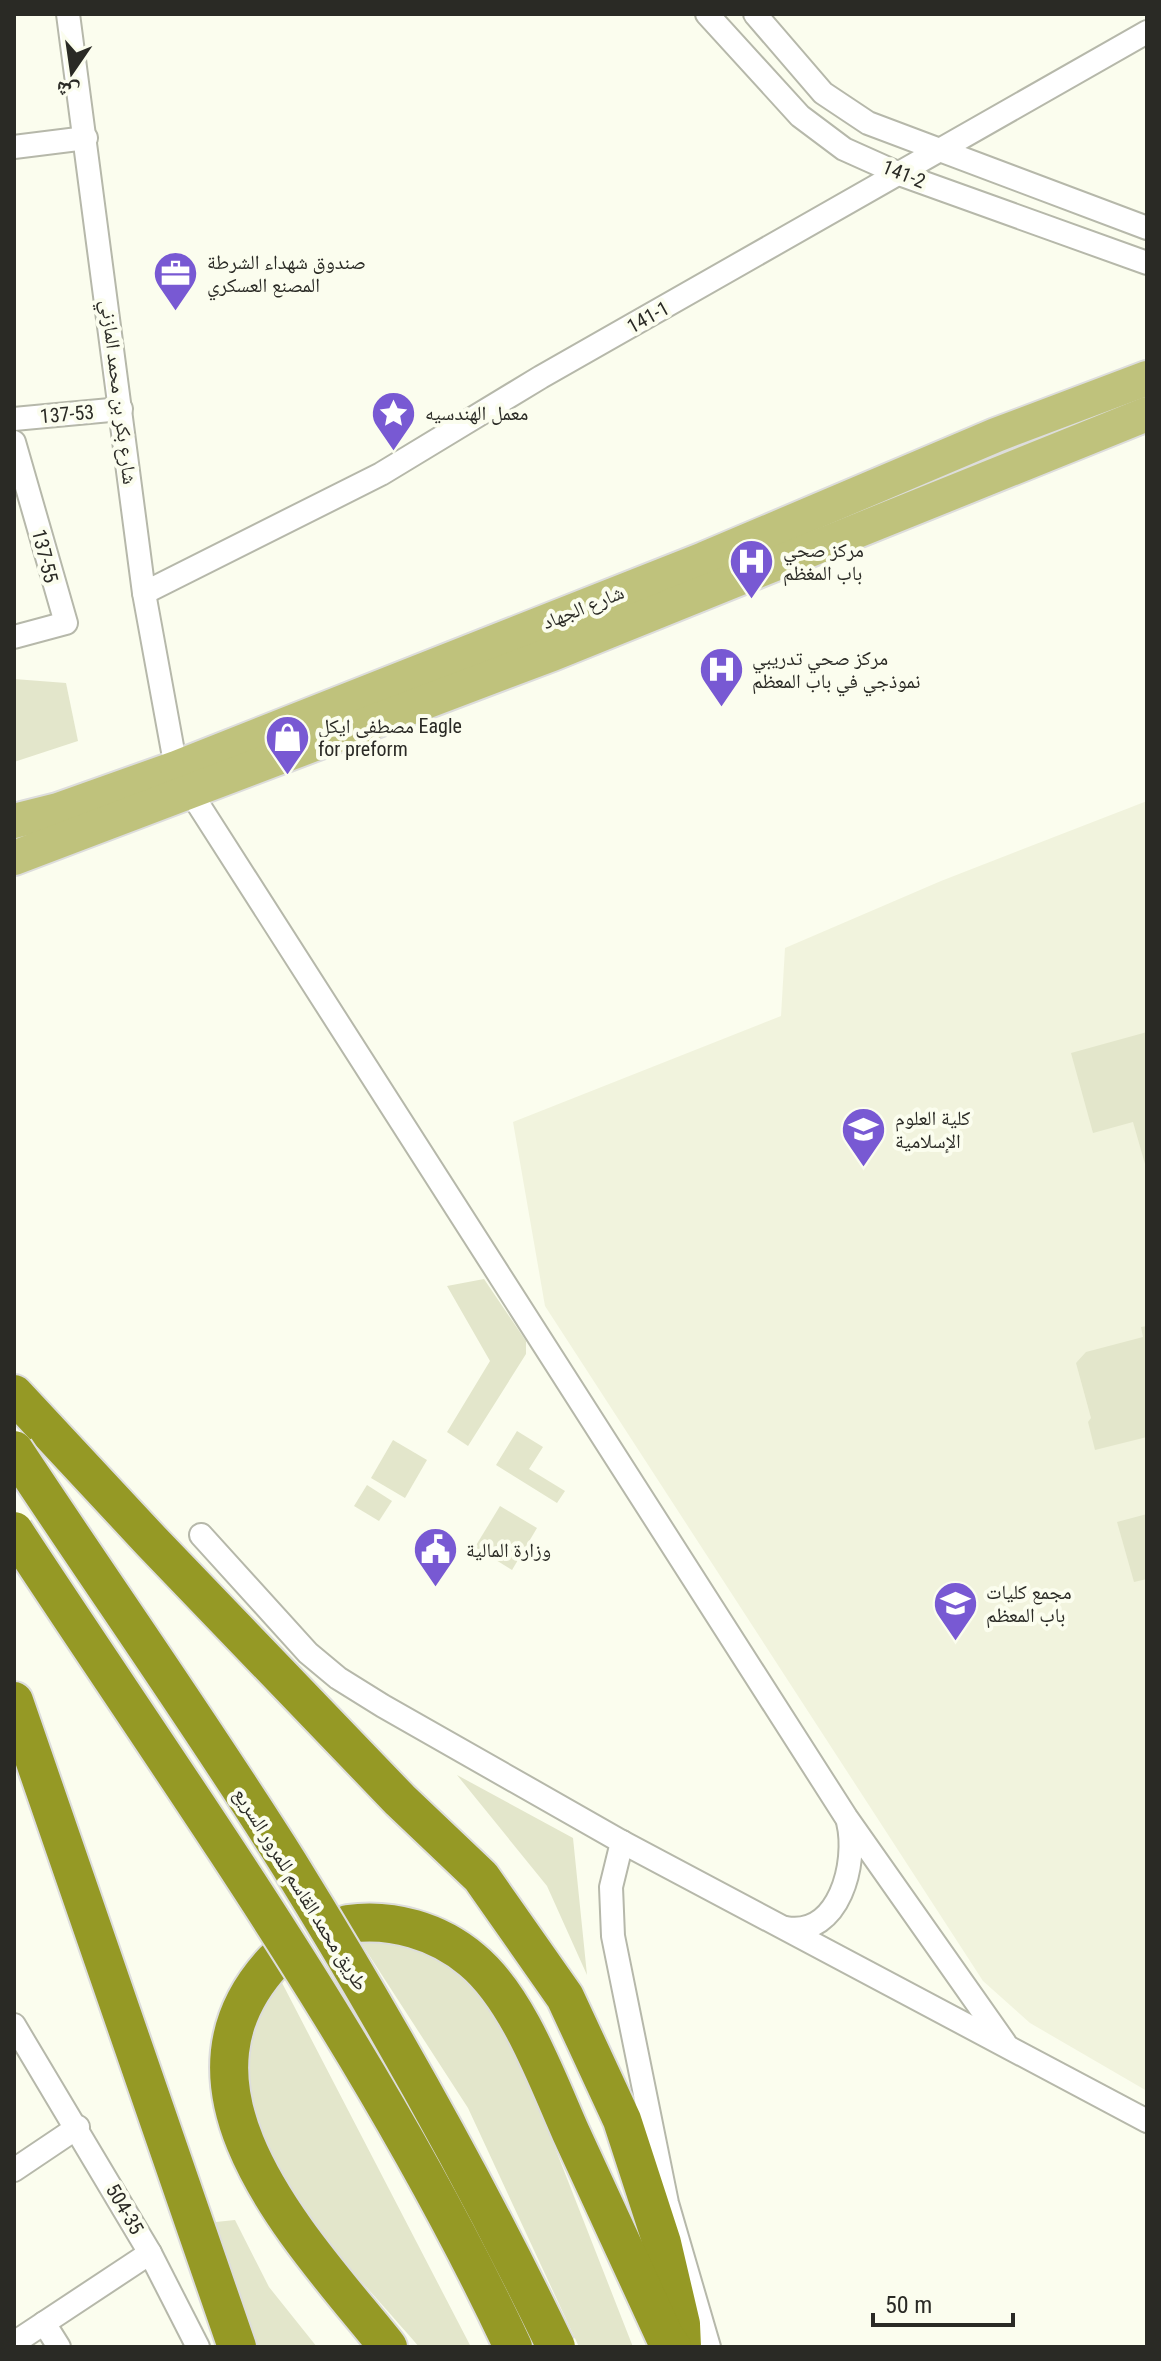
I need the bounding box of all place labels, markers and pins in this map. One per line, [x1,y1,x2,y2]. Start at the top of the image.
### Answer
office icon: صندوق شهداء الشرطة المصنع العسكري [152,250,200,313]
place label: صندوق شهداء الشرطة المصنع العسكري [207,250,366,301]
place icon: معمل الهندسيه [370,389,418,452]
place label: معمل الهندسيه [425,401,528,425]
hospital icon: مركز صحي باب المغظم [728,537,776,600]
place label: مركز صحي باب المغظم [783,538,864,587]
hospital icon: مركز صحي تدريبي نموذجي في باب المعظم [697,646,745,709]
place label: مركز صحي تدريبي نموذجي في باب المعظم [752,646,920,697]
shop icon: مصطفى ايكل Eagle for preform [263,714,311,777]
place label: مصطفى ايكل Eagle for preform [318,714,462,761]
school or university icon: كلية العلوم الإسلامية [840,1105,888,1168]
place label: كلية العلوم الإسلامية [895,1106,970,1154]
public building icon: وزارة المالية [411,1526,459,1589]
place label: وزارة المالية [466,1538,551,1562]
school or university icon: مجمع كليات باب المعظم [931,1580,979,1643]
place label: مجمع كليات باب المعظم [986,1580,1072,1629]

